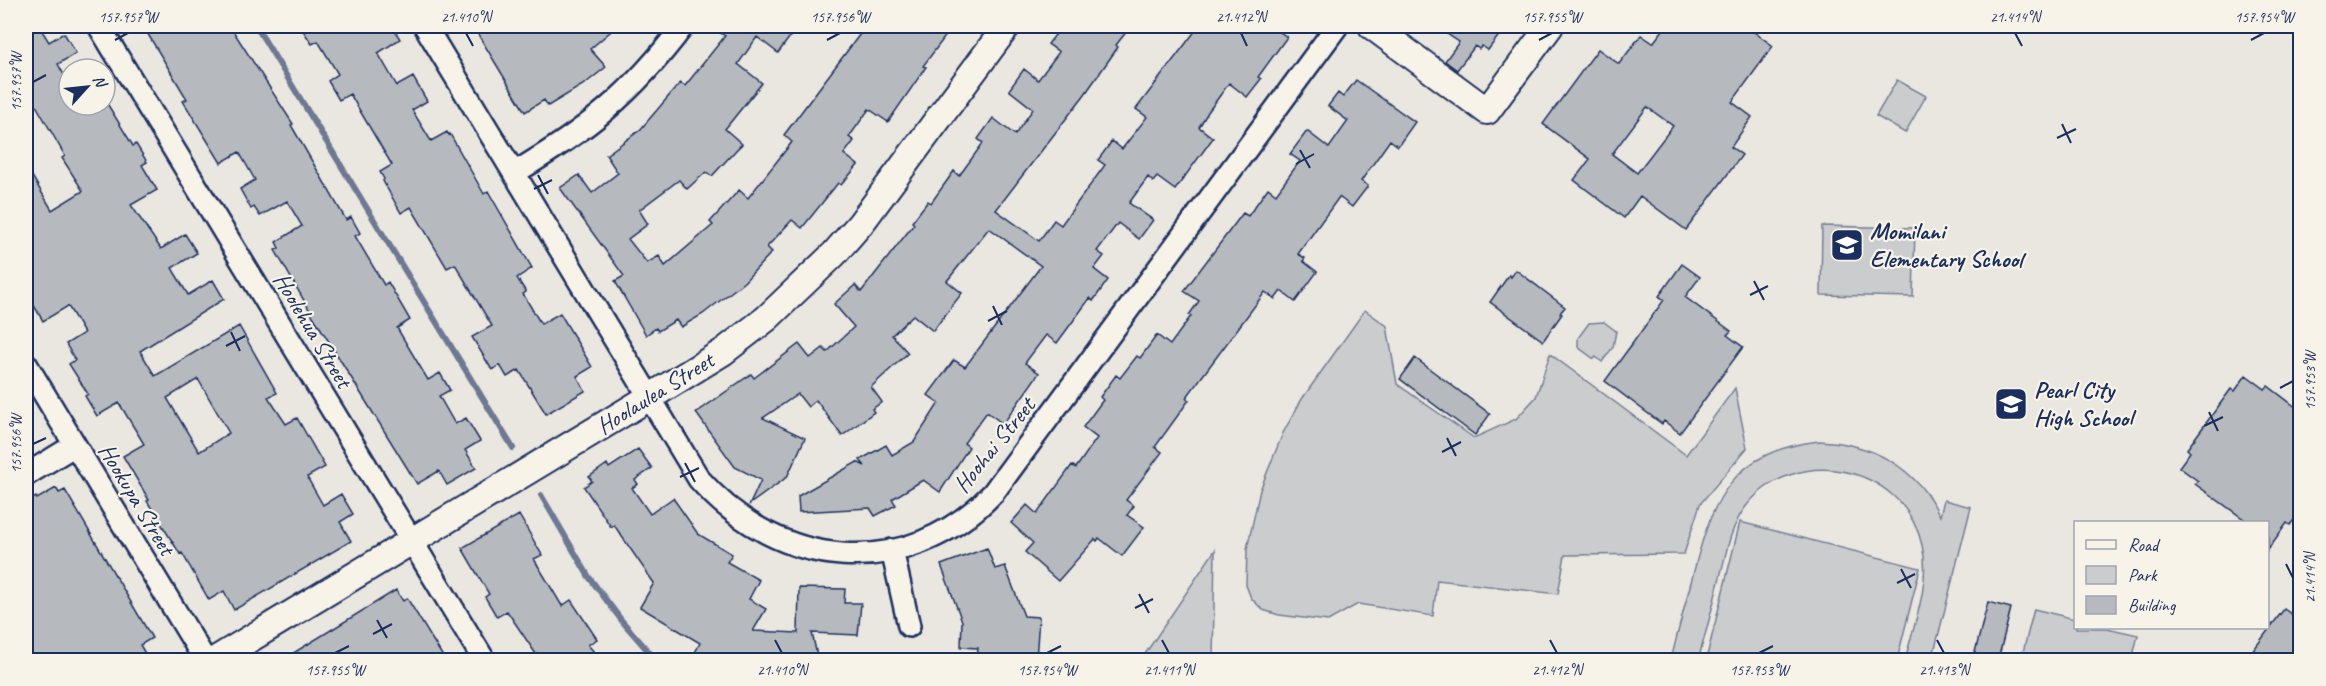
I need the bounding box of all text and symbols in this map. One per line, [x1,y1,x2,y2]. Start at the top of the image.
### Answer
text: 157.957°W [99,8,160,27]
text: 21.410°N [441,8,494,27]
text: 157.956°W [811,8,872,27]
text: 21.412°N [1216,8,1269,27]
text: 157.955°W [1523,8,1584,27]
text: 21.414°N [1990,8,2043,27]
text: 157.954°W [2235,8,2296,27]
text: 157.957°W [7,50,26,111]
north arrow [57,57,117,117]
text: N [88,72,112,92]
place label: Momilani Elementary School [1870,216,2027,274]
school or university icon: Momilani Elementary School [1829,227,1865,263]
street label: Hoolehua Street [267,267,360,395]
street label: Hoolaulea Street [591,344,721,441]
text: 157.953°W [2301,349,2320,410]
place label: Pearl City High School [2034,375,2137,433]
school or university icon: Pearl City High School [1993,386,2029,422]
street label: Hoohai Street [947,390,1043,499]
text: 157.956°W [7,412,26,473]
street label: Hookupa Street [92,438,183,562]
legend [2074,521,2269,629]
text: Road [2128,534,2161,556]
text: 21.414°N [2301,550,2320,603]
text: Park [2128,564,2158,586]
text: Building [2128,594,2177,616]
text: 157.955°W [306,661,367,680]
text: 21.410°N [757,661,810,680]
text: 157.954°W [1018,661,1079,680]
text: 21.411°N [1144,661,1197,680]
text: 21.412°N [1532,661,1585,680]
text: 157.953°W [1730,661,1791,680]
text: 21.413°N [1919,661,1972,680]

